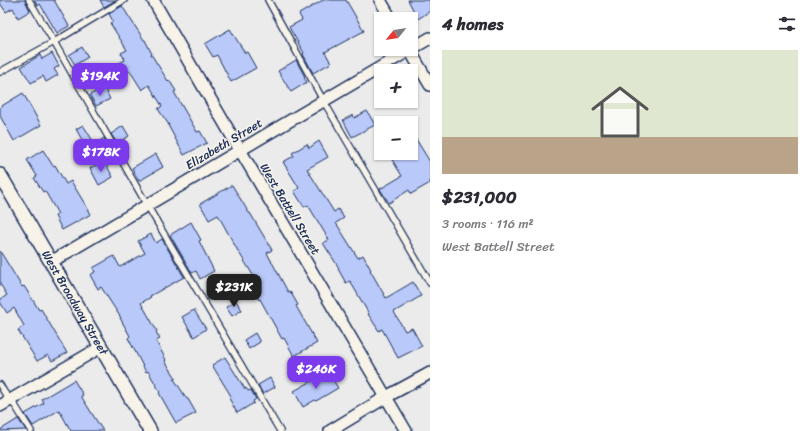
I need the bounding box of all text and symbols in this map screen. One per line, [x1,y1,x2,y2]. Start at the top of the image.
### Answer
text: 4 homes [442,9,503,39]
north arrow [374,12,418,56]
map controls [374,12,418,160]
icon: filters [776,13,798,35]
pin: $194K [72,63,128,97]
text: $194K [81,64,119,87]
button: + [374,64,418,108]
icon: home [584,76,656,148]
street label: Elizabeth Street [181,112,267,176]
button: − [374,116,418,160]
pin: $178K [73,139,129,173]
text: $178K [82,140,120,163]
street label: West Battell Street [254,159,326,259]
text: $231,000 [442,182,517,212]
text: 3 rooms · 116 m² [442,212,534,235]
text: West Battell Street [442,235,555,258]
street label: West Broadway Street [35,246,115,360]
pin: $231K [206,274,262,308]
text: $231K [216,275,252,298]
pin: $246K [288,356,344,390]
text: $246K [296,357,336,380]

